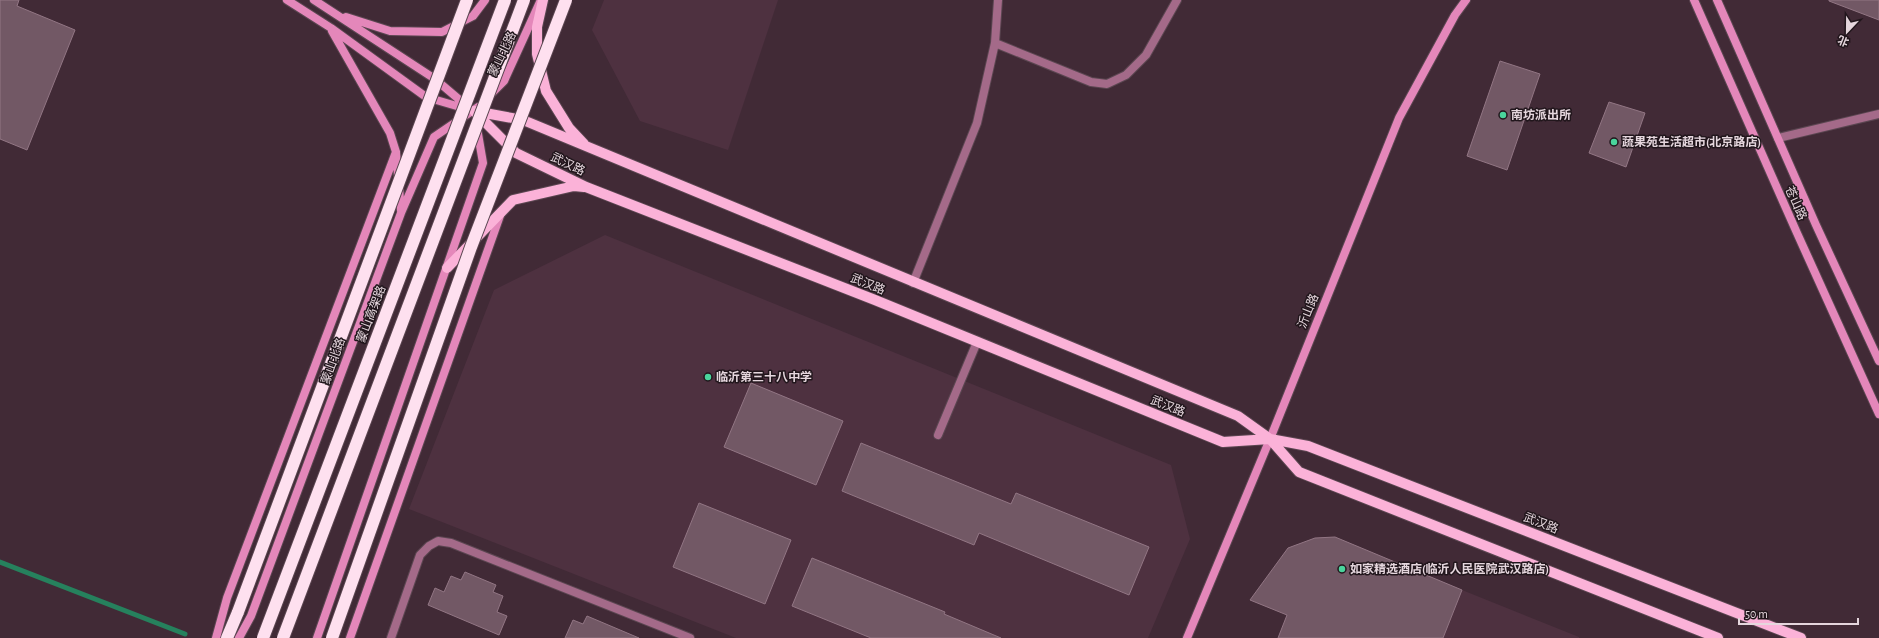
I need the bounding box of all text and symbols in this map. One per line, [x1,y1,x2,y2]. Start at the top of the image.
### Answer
north arrow [1827,12,1867,52]
street label: 蒙山北路 [485,29,518,78]
text: 北 [1836,34,1851,48]
place label: 南坊派出所 [1511,108,1571,121]
marker: 南坊派出所 [1498,110,1508,120]
place label: 蔬果苑生活超市(北京路店) [1622,135,1761,149]
marker: 蔬果苑生活超市(北京路店) [1609,137,1619,147]
street label: 武汉路 [549,150,587,177]
street label: 苍山路 [1783,184,1810,222]
street label: 武汉路 [849,271,887,296]
street label: 蒙山高架路 [354,283,387,344]
street label: 沂山路 [1295,292,1320,330]
street label: 蒙山北路 [318,336,347,386]
place label: 临沂第三十八中学 [716,370,812,383]
marker: 临沂第三十八中学 [703,372,713,382]
street label: 武汉路 [1149,393,1187,418]
street label: 武汉路 [1522,510,1560,535]
place label: 如家精选酒店(临沂人民医院武汉路店) [1350,562,1549,576]
marker: 如家精选酒店(临沂人民医院武汉路店) [1337,564,1347,574]
scale bar [1739,600,1858,626]
text: 50 m [1745,608,1768,620]

